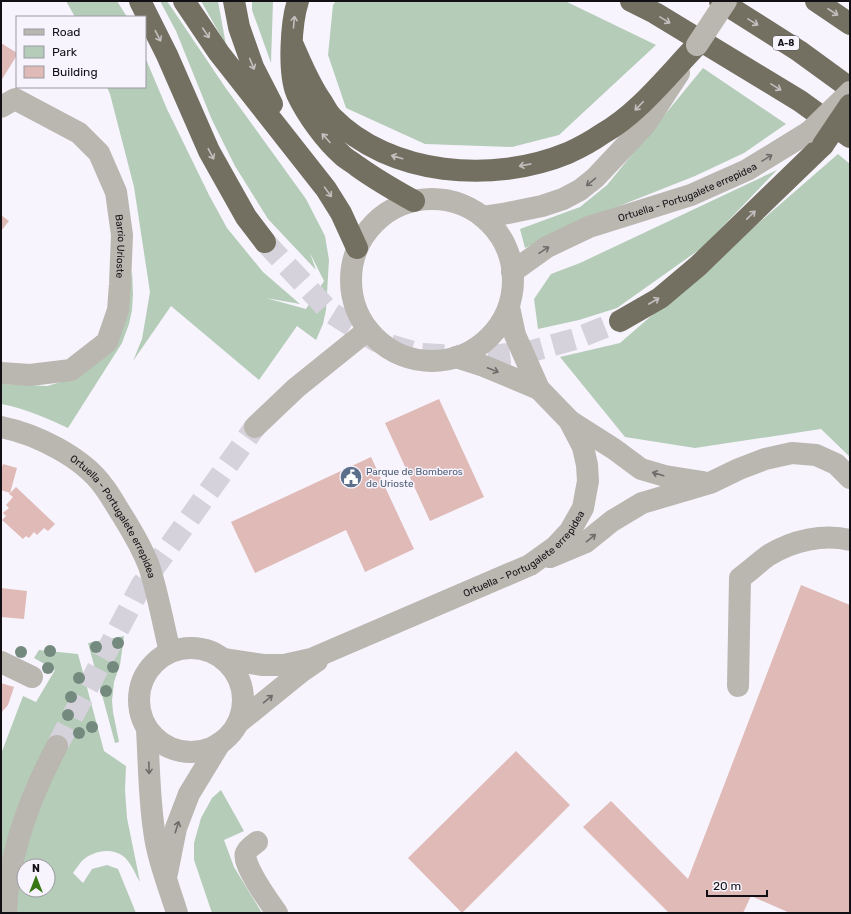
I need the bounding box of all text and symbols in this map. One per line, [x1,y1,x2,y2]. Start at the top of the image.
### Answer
one-way arrow [827,8,838,16]
legend [16,16,146,88]
one-way arrow [290,16,297,29]
one-way arrow [659,16,671,24]
one-way arrow [747,18,758,26]
text: Road [52,25,80,39]
one-way arrow [202,27,210,38]
one-way arrow [154,30,162,42]
road number: A-8 [773,36,799,50]
text: Park [52,45,78,59]
one-way arrow [249,57,256,69]
text: Building [52,65,98,79]
one-way arrow [771,82,782,91]
one-way arrow [634,101,643,111]
one-way arrow [321,133,331,143]
one-way arrow [208,148,215,160]
one-way arrow [391,153,404,160]
one-way arrow [761,154,772,162]
street label: Ortuella - Portugalete errepidea [617,160,759,225]
one-way arrow [519,161,532,169]
one-way arrow [585,177,596,186]
one-way arrow [324,186,332,197]
one-way arrow [746,210,756,220]
street label: Barrio Urioste [112,214,127,279]
one-way arrow [538,246,549,254]
one-way arrow [648,297,660,305]
one-way arrow [486,366,498,374]
street label: Ortuella - Portugalete errepidea [68,453,157,580]
public building icon: Parque de Bomberos de Urioste [338,464,364,490]
place label: Parque de Bomberos de Urioste [366,466,463,490]
one-way arrow [652,470,665,477]
street label: Ortuella - Portugalete errepidea [462,509,587,600]
one-way arrow [586,533,597,542]
one-way arrow [263,694,273,703]
one-way arrow [145,761,153,774]
one-way arrow [174,820,181,833]
north arrow [16,858,56,898]
text: N [32,862,40,875]
scale bar [707,872,767,898]
text: 20 m [713,879,741,893]

